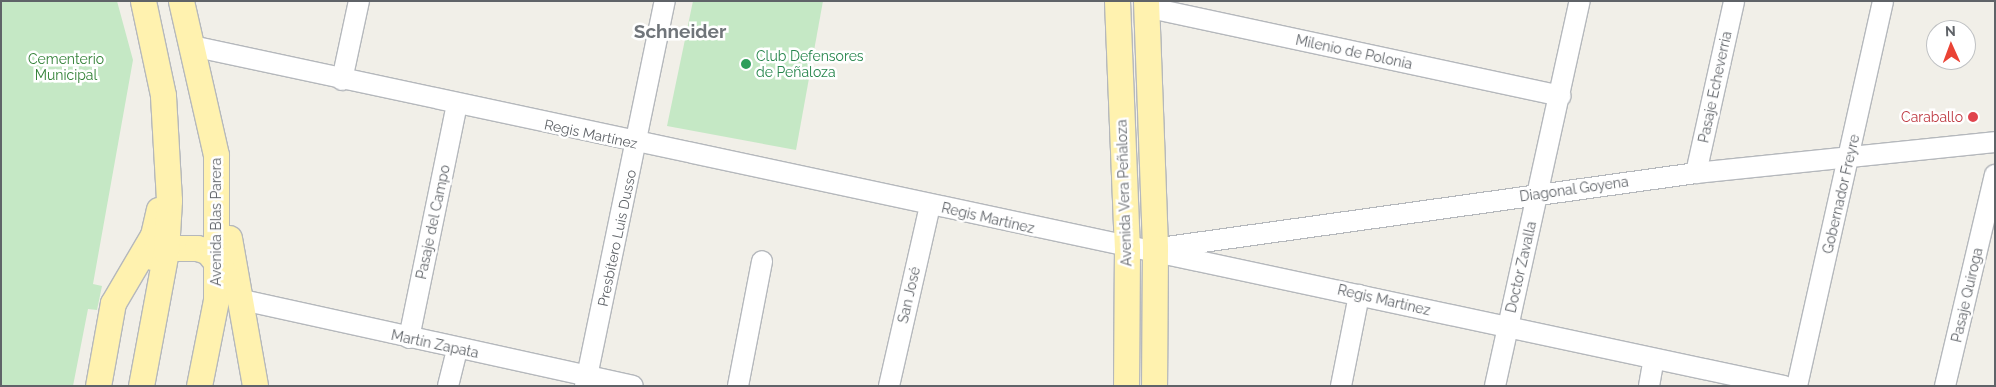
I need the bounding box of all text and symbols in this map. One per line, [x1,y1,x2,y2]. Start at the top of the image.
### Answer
north arrow [1926,20,1976,70]
district label: Schneider [634,21,726,43]
text: N [1945,23,1956,39]
street label: Pasaje Echeverria [1695,30,1735,144]
street label: Milenio de Polonia [1294,31,1414,73]
place label: Club Defensores de Peñaloza [756,48,864,80]
park label: Cementerio Municipal [28,51,104,84]
marker: Club Defensores de Peñaloza [740,58,752,70]
place label: Caraballo [1901,109,1963,125]
marker: Caraballo [1967,111,1979,123]
street label: Regis Martínez [543,116,639,152]
street label: Avenida Vera Peñaloza [1113,119,1135,267]
street label: Gobernador Freyre [1819,133,1863,255]
street label: Avenida Blas Parera [208,158,224,286]
street label: Pasaje del Campo [413,163,453,281]
street label: Presbítero Luis Dusso [594,168,640,308]
street label: Diagonal Goyena [1518,173,1630,205]
street label: Regis Martínez [940,199,1036,237]
street label: Doctor Zavalla [1502,219,1540,315]
street label: Pasaje Quiroga [1948,246,1986,344]
street label: San José [894,265,924,325]
street label: Regis Martínez [1336,281,1432,319]
street label: Martín Zapata [390,327,480,361]

